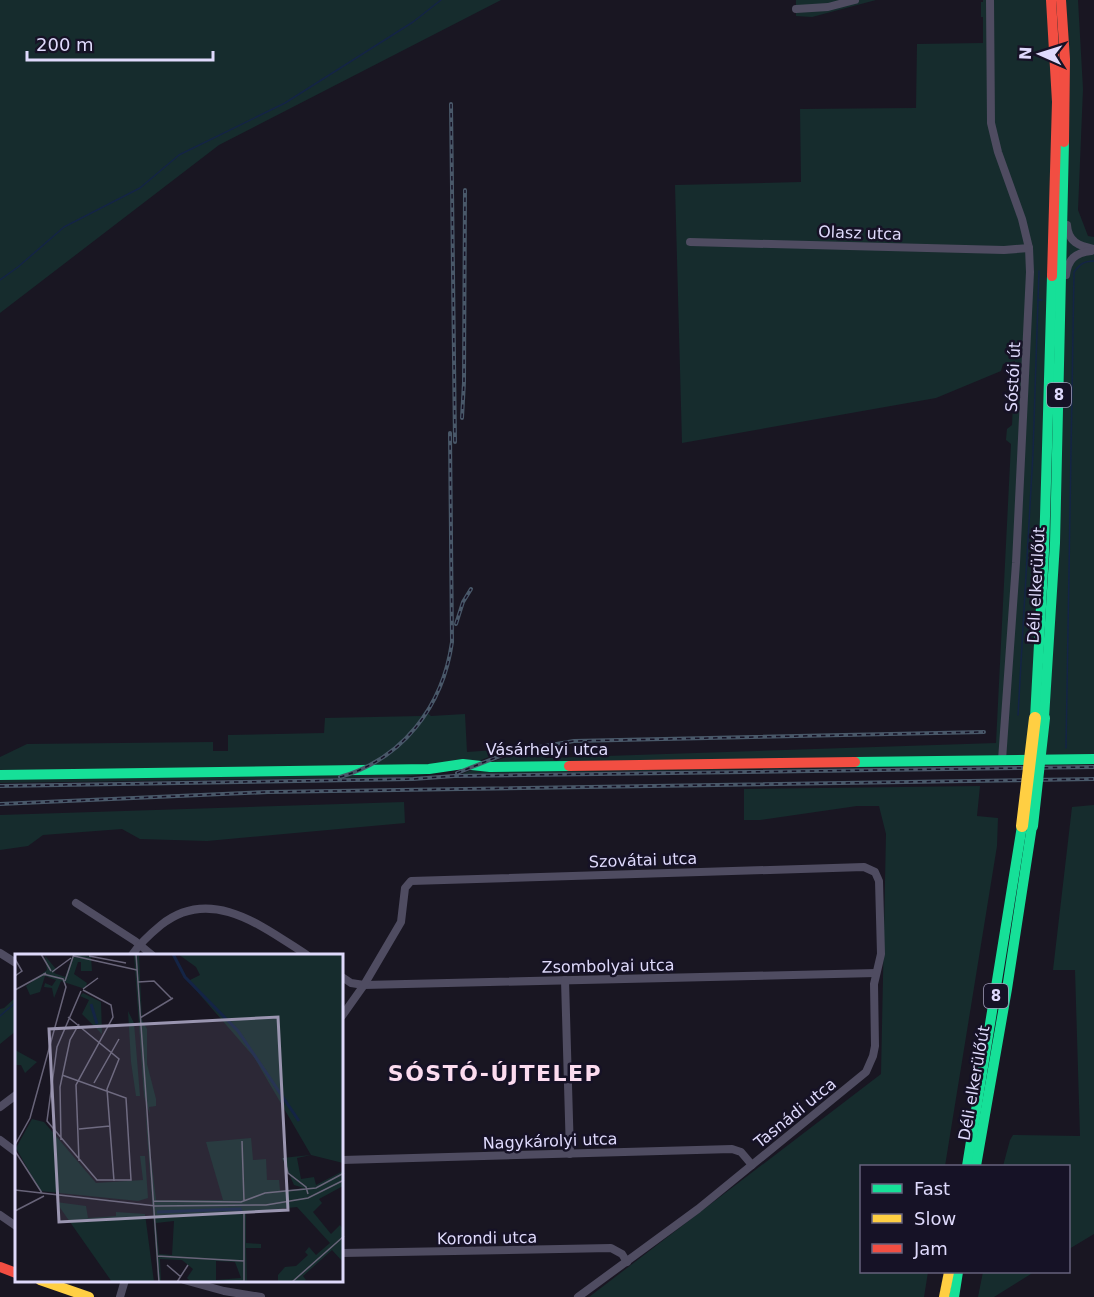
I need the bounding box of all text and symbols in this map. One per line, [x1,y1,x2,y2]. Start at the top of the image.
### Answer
scale bar [27,24,213,62]
north arrow [1010,24,1070,84]
text: 200 m [36,34,94,55]
text: N [1016,46,1035,60]
street label: Olasz utca [818,222,902,244]
street label: Sóstói út [1002,341,1024,413]
road number: 8 [1047,383,1071,407]
street label: Déli elkerülőút [1023,526,1049,644]
street label: Vásárhelyi utca [486,740,608,759]
street label: Szovátai utca [589,849,697,871]
inset map [15,954,344,1282]
street label: Zsombolyai utca [541,955,675,977]
road number: 8 [984,984,1008,1008]
street label: Déli elkerülőút [955,1024,993,1142]
district label: SÓSTÓ-ÚJTELEP [388,1061,602,1086]
street label: Tasnádi utca [749,1074,840,1152]
street label: Nagykárolyi utca [482,1129,618,1153]
legend [860,1165,1070,1273]
text: Fast [914,1178,950,1199]
text: Slow [914,1208,956,1229]
street label: Korondi utca [437,1228,537,1248]
text: Jam [913,1238,948,1259]

